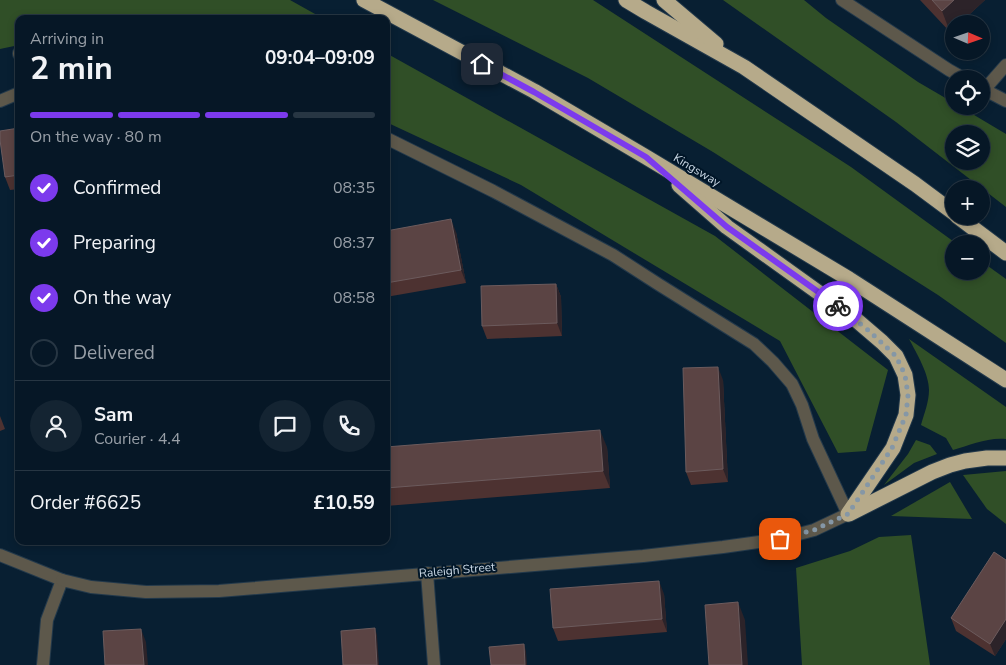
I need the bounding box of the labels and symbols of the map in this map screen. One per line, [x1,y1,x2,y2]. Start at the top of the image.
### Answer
north arrow [945,15,990,60]
pin [461,43,503,85]
street label: Kingsway [670,150,724,191]
courier [813,281,863,331]
pin [759,518,801,560]
street label: Raleigh Street [418,559,497,581]

